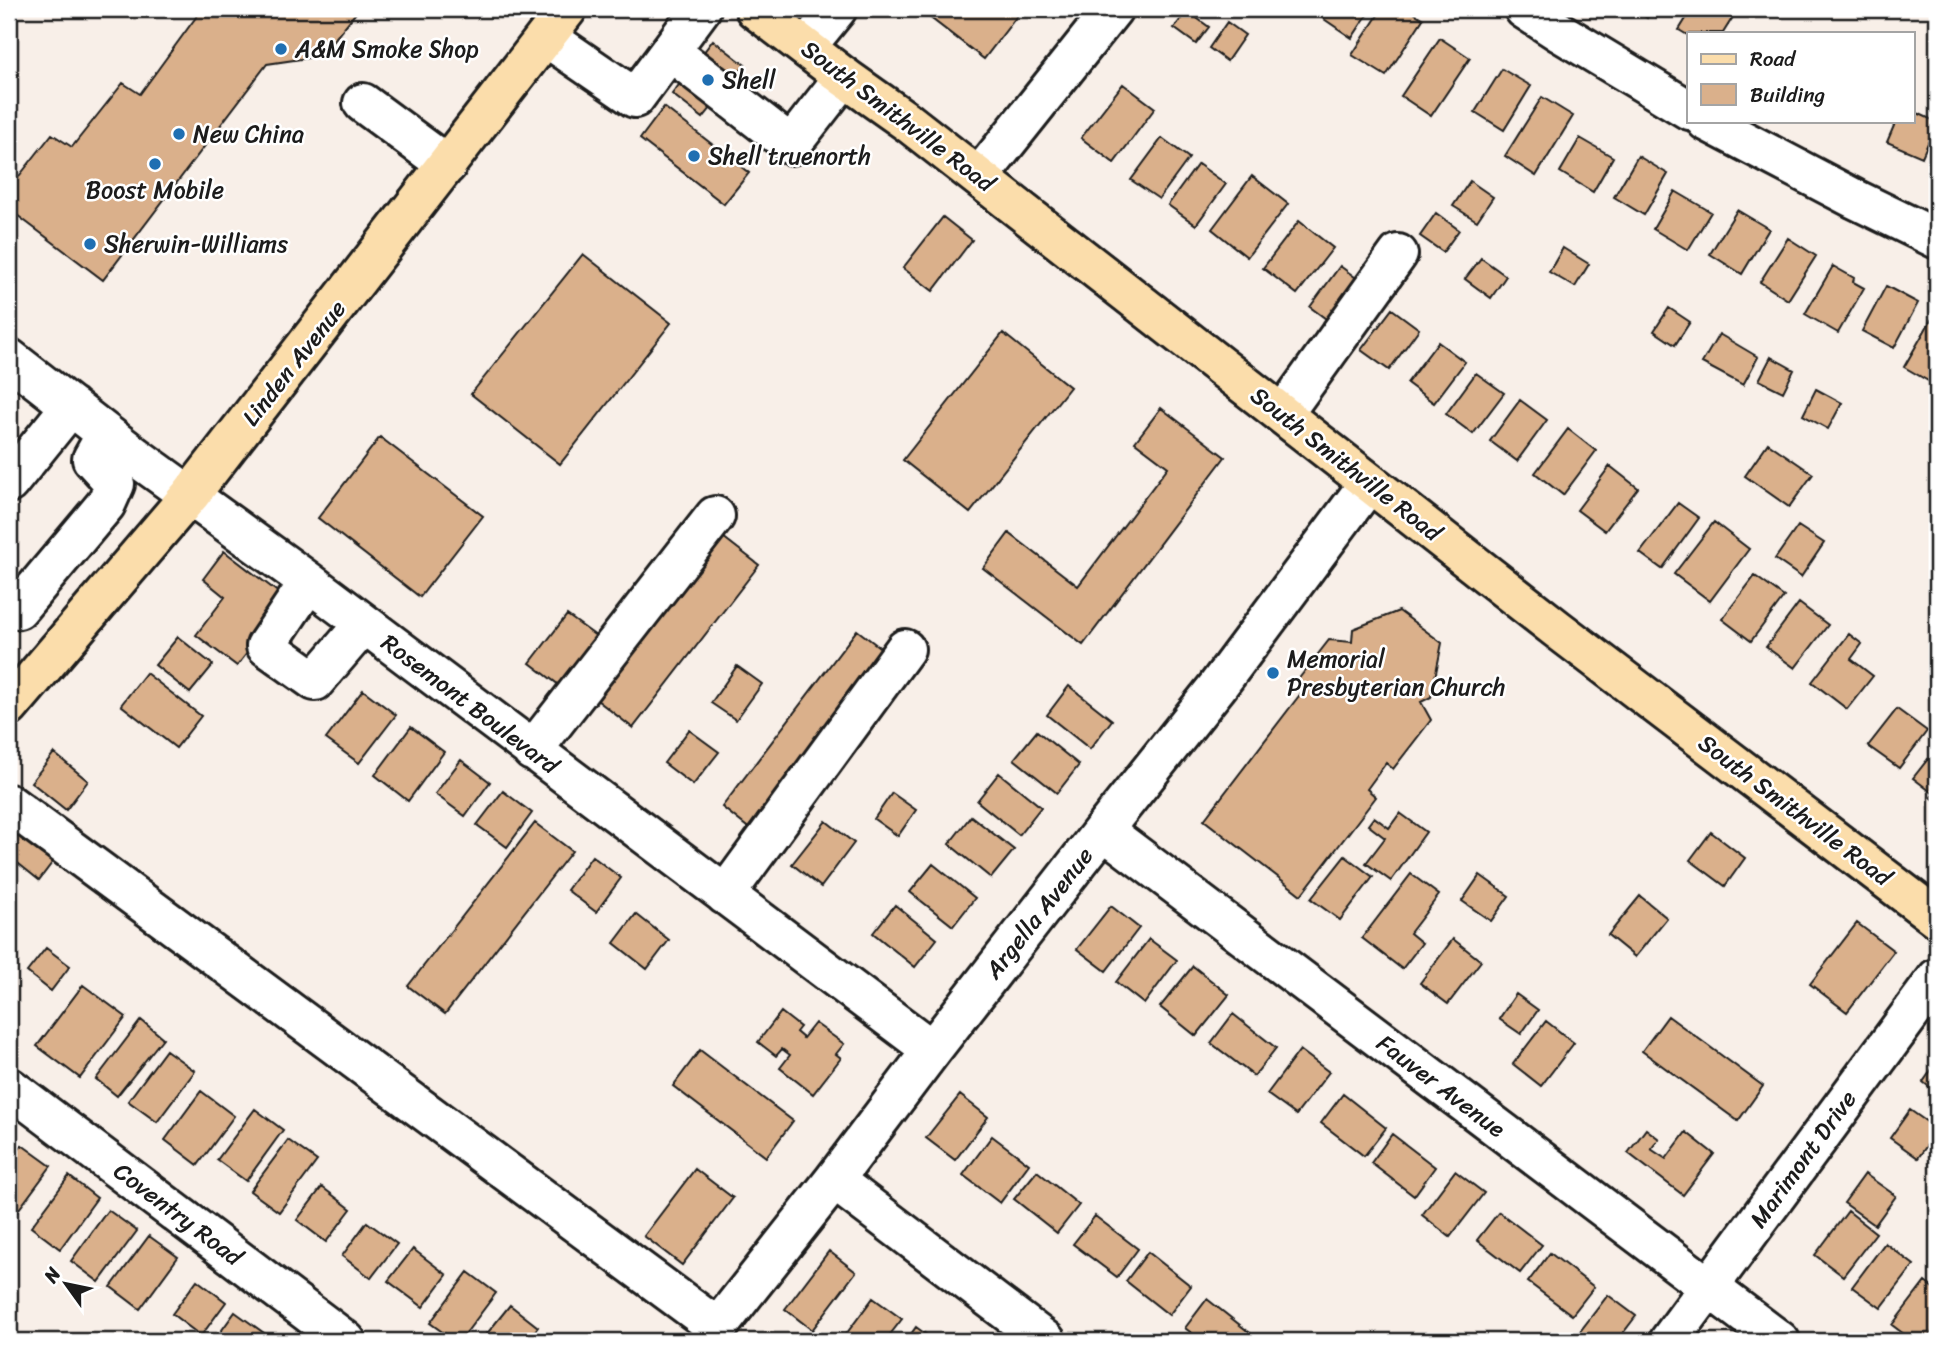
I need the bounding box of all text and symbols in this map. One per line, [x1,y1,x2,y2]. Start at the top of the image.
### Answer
place label: A&M Smoke Shop [294,28,479,70]
street label: South Smithville Road [792,29,1005,204]
legend [1687,32,1914,122]
text: Road [1750,40,1797,78]
marker: A&M Smoke Shop [273,41,289,57]
place label: Shell [722,59,777,101]
marker: Shell [700,72,716,88]
text: Building [1750,76,1826,114]
place label: New China [193,113,304,155]
marker: New China [171,126,187,142]
place label: Shell truenorth [708,135,871,177]
marker: Shell truenorth [686,148,702,164]
marker: Boost Mobile [147,156,163,172]
place label: Boost Mobile [86,169,224,211]
place label: Sherwin-Williams [104,223,288,265]
marker: Sherwin-Williams [82,236,98,252]
street label: Linden Avenue [231,290,357,436]
street label: South Smithville Road [1241,375,1452,553]
street label: Rosemont Boulevard [372,623,569,786]
place label: Memorial Presbyterian Church [1287,638,1505,708]
marker: Memorial Presbyterian Church [1265,665,1281,681]
street label: South Smithville Road [1689,723,1902,898]
street label: Argella Avenue [973,838,1104,989]
street label: Fauver Avenue [1367,1023,1515,1149]
street label: Marimont Drive [1738,1081,1868,1237]
street label: Coventry Road [104,1151,253,1278]
north arrow [32,1248,102,1318]
text: N [34,1260,70,1290]

